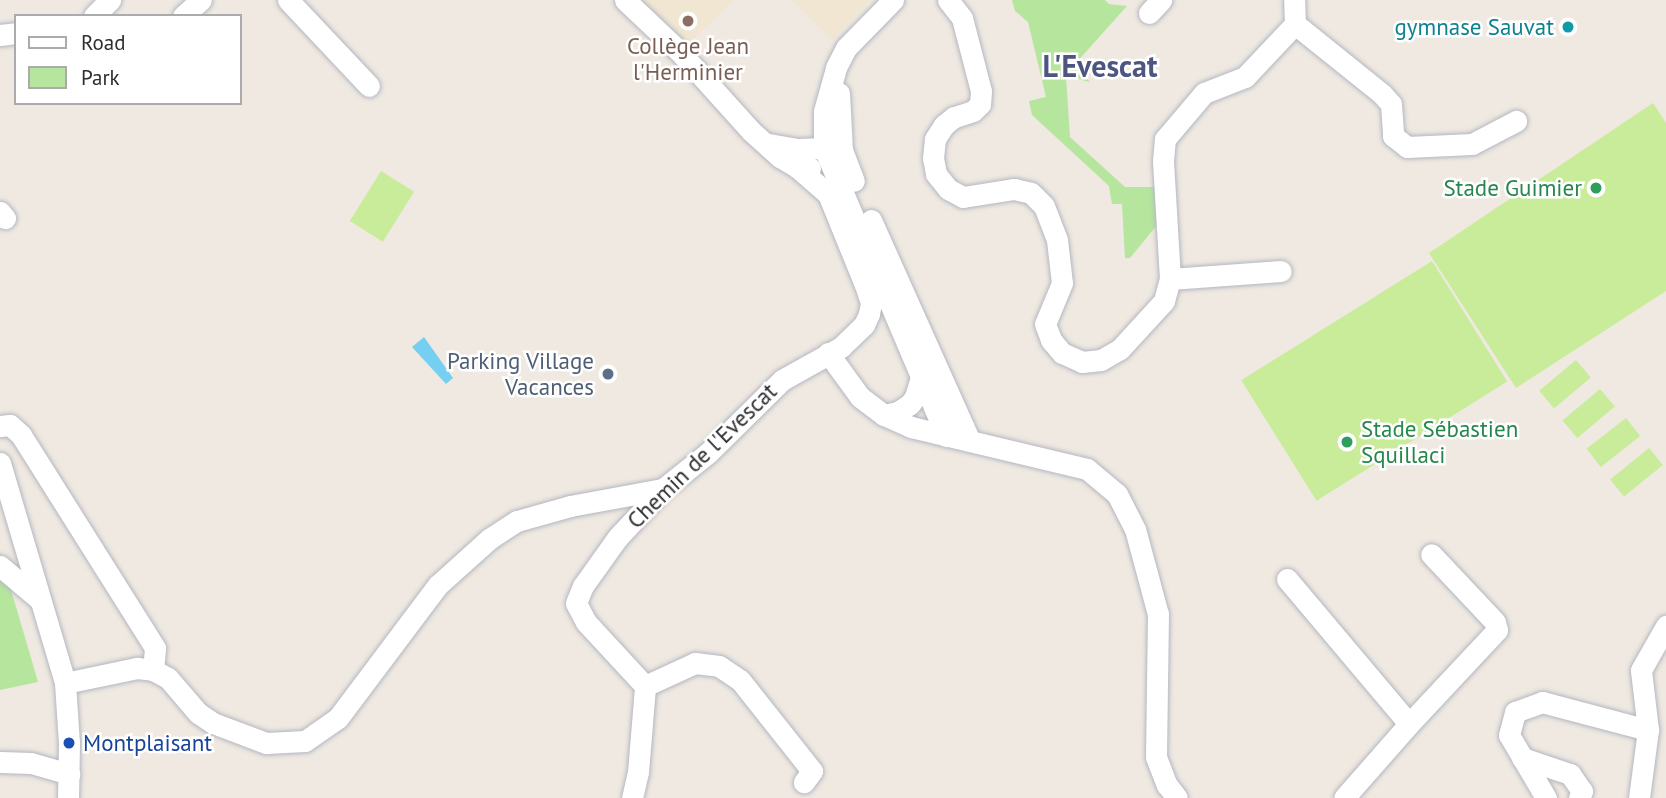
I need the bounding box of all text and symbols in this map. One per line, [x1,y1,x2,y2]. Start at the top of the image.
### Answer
marker: Collège Jean l'Herminier [680,13,696,29]
place label: gymnase Sauvat [1394,13,1554,41]
legend [14,14,242,105]
marker: gymnase Sauvat [1560,19,1576,35]
text: Road [81,29,125,56]
place label: Collège Jean l'Herminier [627,32,749,86]
district label: L'Evescat [1043,48,1157,84]
text: Park [81,64,120,91]
place label: Stade Guimier [1443,174,1582,202]
marker: Stade Guimier [1588,180,1604,196]
place label: Parking Village Vacances [446,347,594,401]
marker: Parking Village Vacances [600,366,616,382]
street label: Chemin de l'Evescat [622,378,782,534]
place label: Stade Sébastien Squillaci [1361,415,1518,469]
marker: Stade Sébastien Squillaci [1339,434,1355,450]
place label: Montplaisant [83,729,212,757]
marker: Montplaisant [61,735,77,751]

